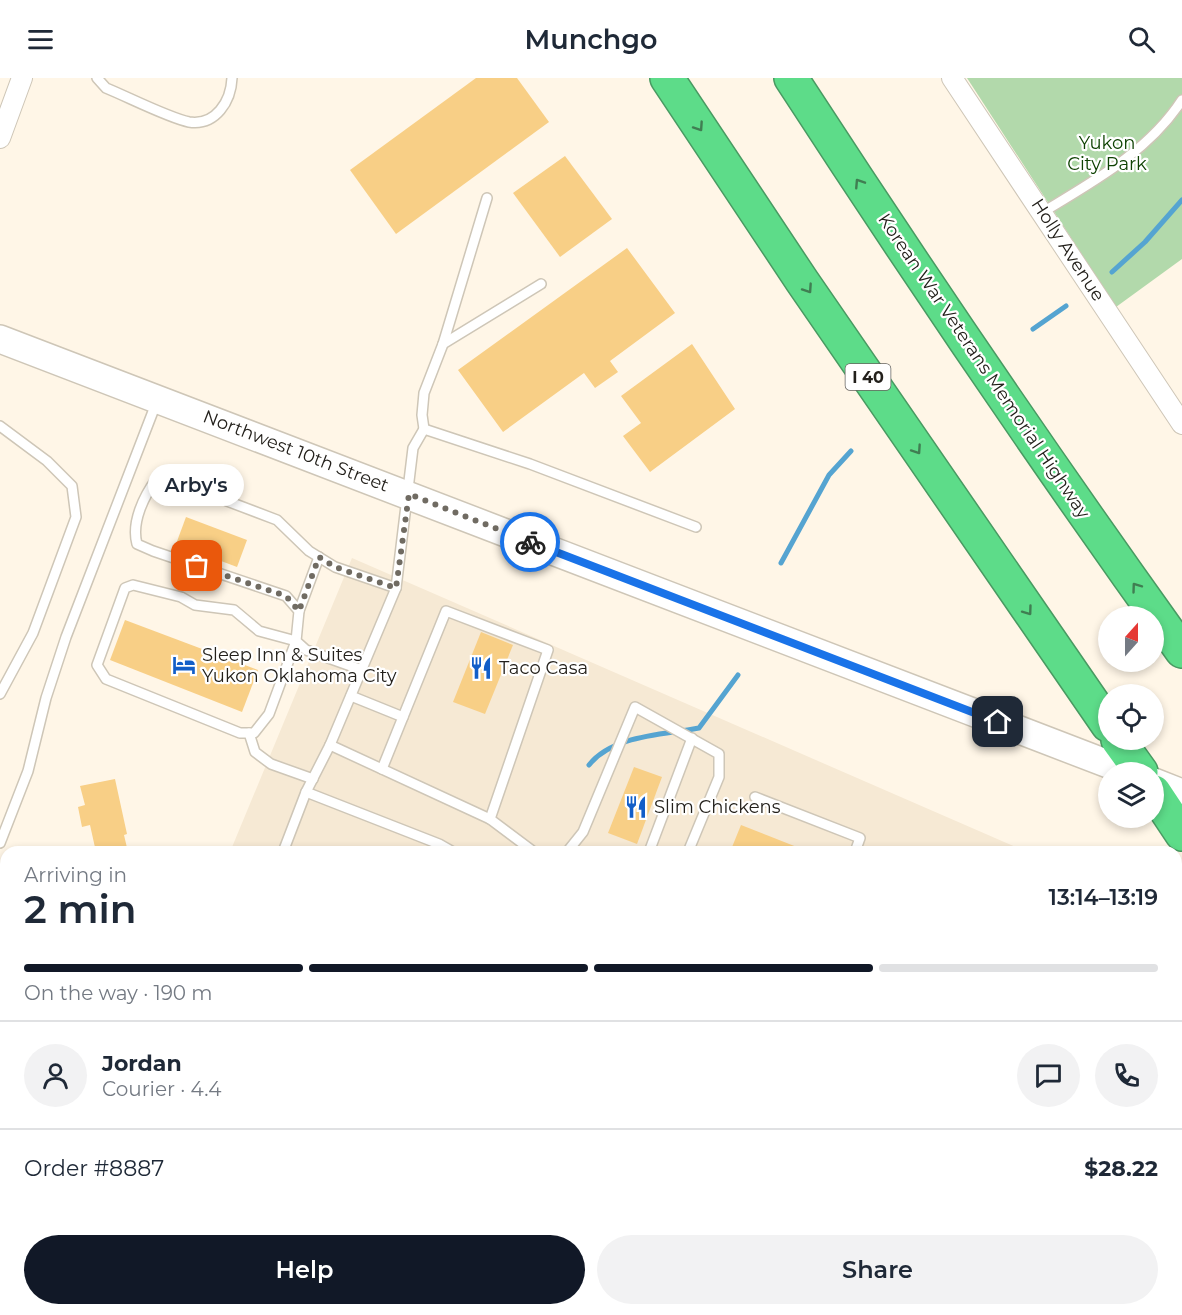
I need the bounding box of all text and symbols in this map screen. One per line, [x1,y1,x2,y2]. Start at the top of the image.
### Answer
icon: menu [24,23,57,56]
text: Munchgo [525,23,657,56]
icon: search [1125,23,1158,56]
one-way arrow [692,120,703,131]
park label: Yukon City Park [1067,132,1147,175]
one-way arrow [855,179,867,189]
street label: Holly Avenue [1027,195,1109,306]
street label: Korean War Veterans Memorial Highway [873,209,1095,523]
one-way arrow [800,283,812,293]
road number: I 40 [846,364,890,390]
street label: Northwest 10th Street [200,405,392,497]
one-way arrow [910,443,921,454]
callout: Arby's [149,464,245,506]
text: Arby's [165,473,227,497]
courier [500,512,560,572]
icon: bike [514,526,547,559]
pin [171,540,222,591]
icon: bag [180,549,213,582]
one-way arrow [1132,582,1143,593]
one-way arrow [1021,604,1032,615]
north arrow [1098,606,1164,672]
map controls [1098,606,1164,828]
place label: Sleep Inn & Suites Yukon Oklahoma City [202,644,397,687]
hotel icon: Sleep Inn & Suites Yukon Oklahoma City [171,652,197,678]
restaurant icon: Taco Casa [468,655,494,681]
place label: Taco Casa [499,657,588,679]
button: locate [1098,684,1164,750]
pin [972,696,1023,747]
icon: home [981,705,1014,738]
button: layers [1098,762,1164,828]
restaurant icon: Slim Chickens [623,794,649,820]
place label: Slim Chickens [654,796,781,818]
text: Arriving in [24,863,127,887]
text: 13:14–13:19 [1049,884,1158,911]
text: 2 min [24,885,137,933]
text: On the way · 190 m [24,981,213,1005]
button: person [24,1044,87,1107]
button: chat [1017,1044,1080,1107]
button: phone [1095,1044,1158,1107]
text: Jordan [102,1050,182,1077]
text: Courier · 4.4 [102,1077,221,1101]
text: Order #8887 [24,1155,164,1182]
text: $28.22 [1084,1155,1158,1182]
button: Help [24,1235,585,1304]
button: Share [597,1235,1158,1304]

